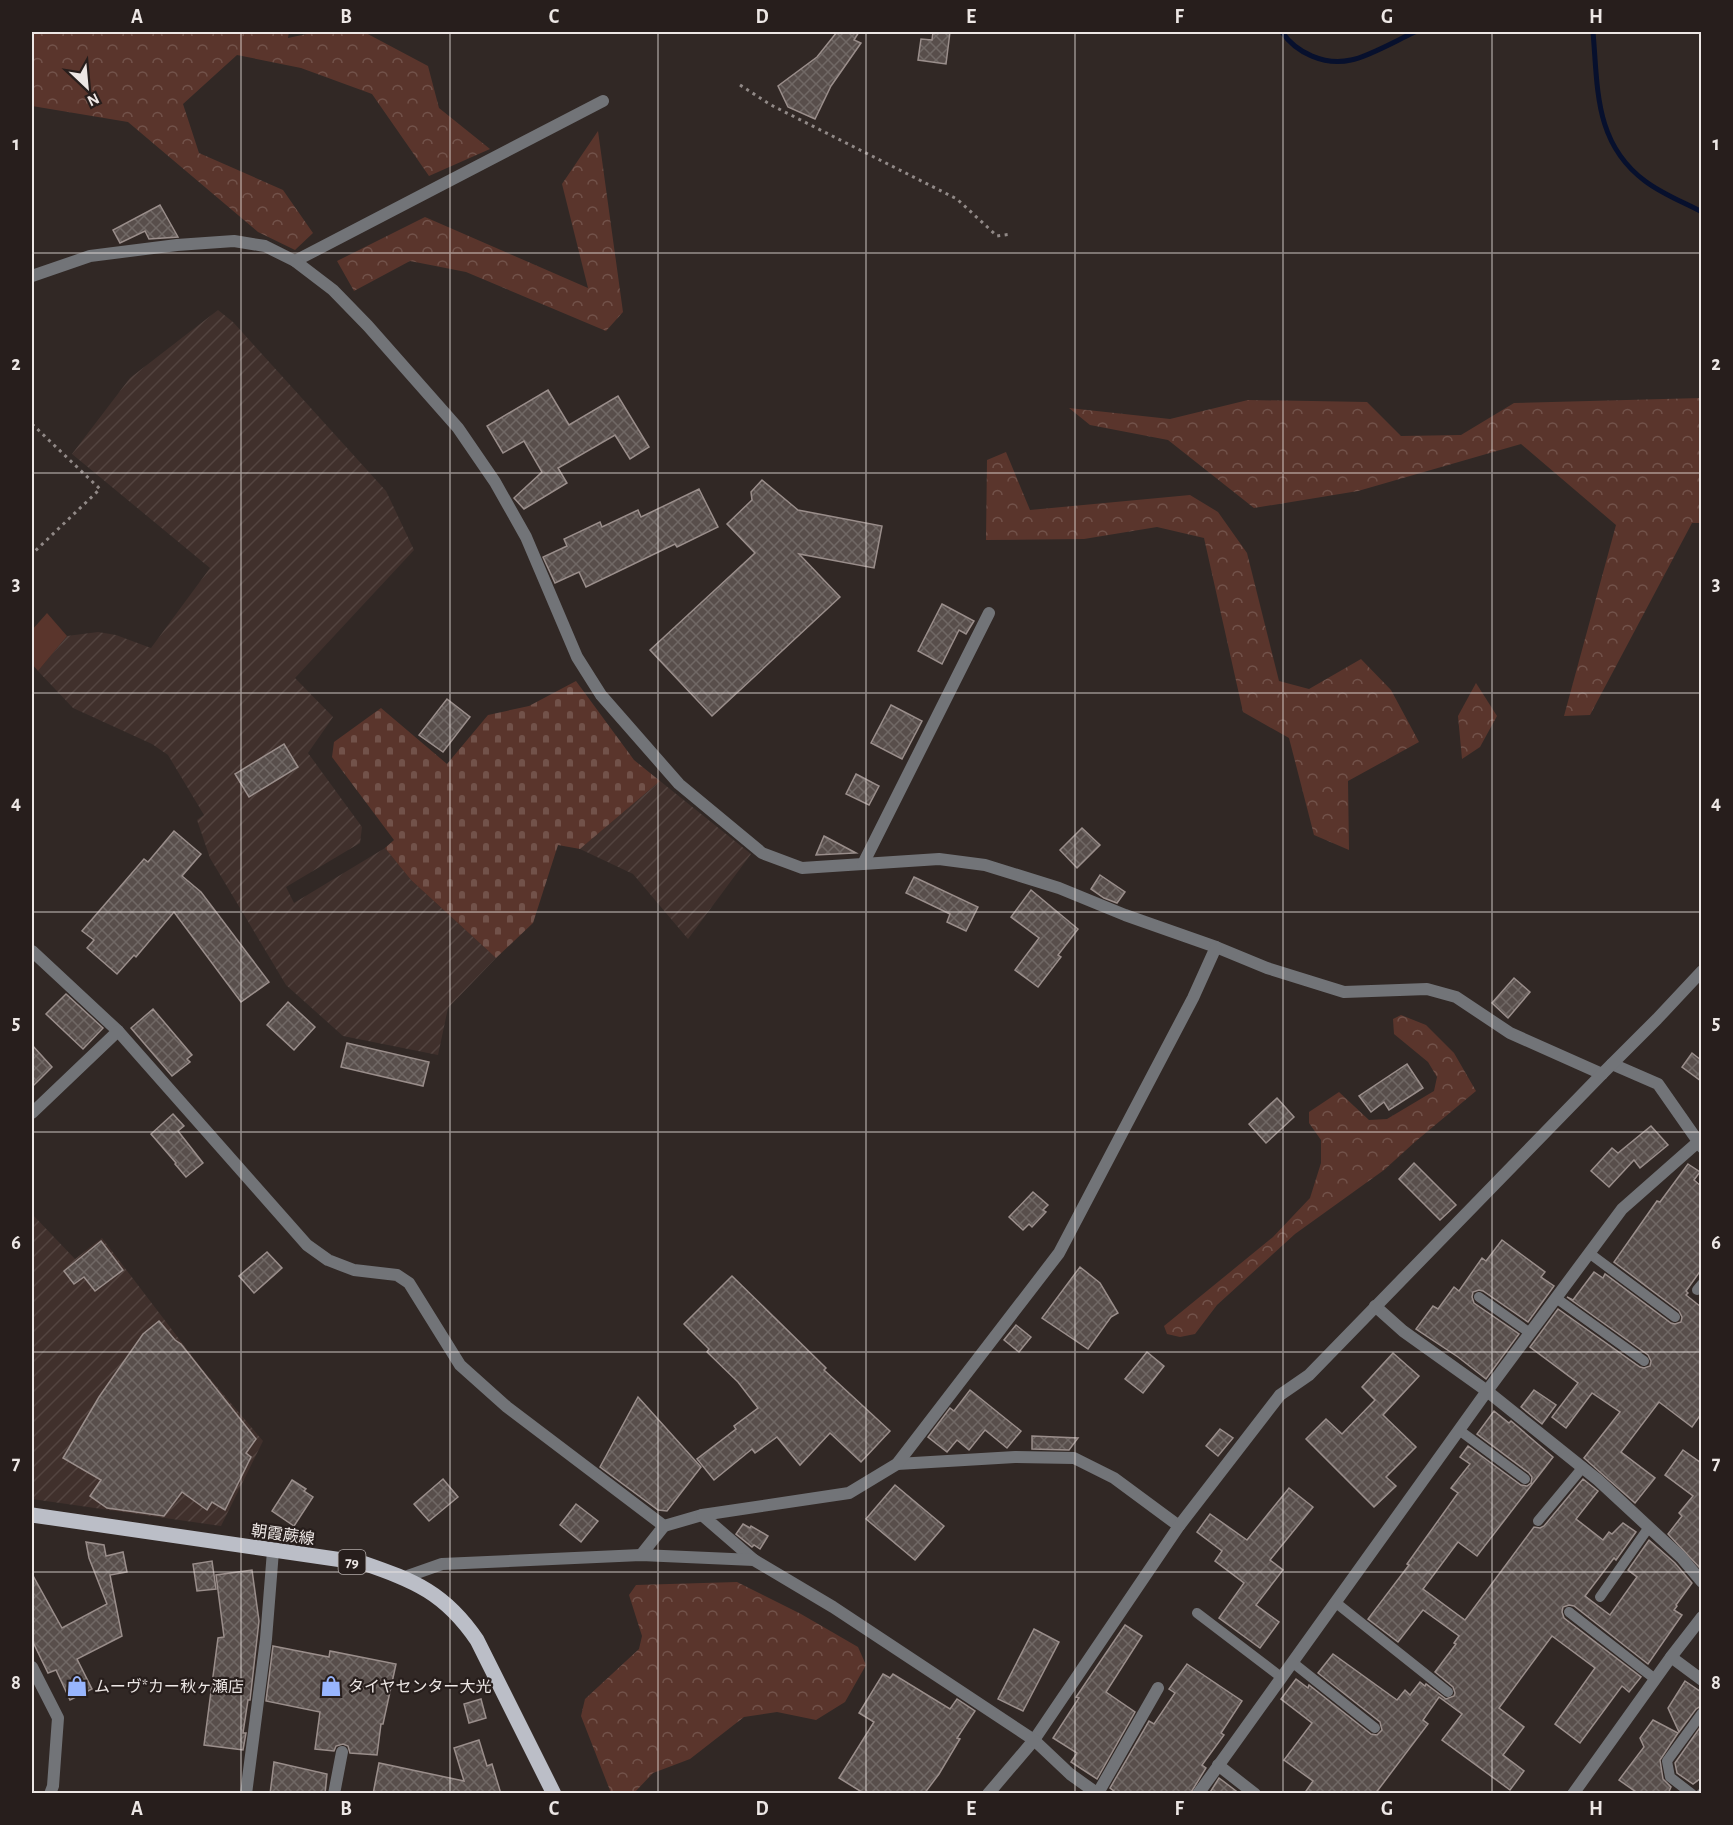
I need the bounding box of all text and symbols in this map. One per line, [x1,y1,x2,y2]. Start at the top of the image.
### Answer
text: A [131,7,143,27]
text: B [340,7,352,27]
text: C [549,7,560,27]
text: D [755,7,769,27]
text: E [966,7,976,27]
text: F [1174,7,1184,27]
text: G [1381,7,1393,27]
text: H [1589,7,1603,27]
north arrow [57,57,117,117]
text: N [85,90,102,109]
text: 1 [12,134,20,154]
text: 1 [1712,134,1720,154]
text: 2 [11,354,21,374]
text: 2 [1711,354,1721,374]
text: 3 [12,574,20,594]
text: 3 [1712,574,1720,594]
text: 4 [11,793,21,813]
text: 4 [1711,793,1721,813]
text: 5 [12,1013,20,1033]
text: 5 [1712,1013,1720,1033]
text: 6 [11,1233,21,1253]
text: 6 [1711,1233,1721,1253]
text: 7 [12,1453,21,1473]
text: 7 [1712,1453,1721,1473]
street label: 朝霞蕨線 [250,1522,316,1547]
road number: 79 [338,1550,366,1574]
text: 8 [11,1673,21,1693]
text: 8 [1711,1673,1721,1693]
shop icon: ムーヴ*カー秋ヶ瀬店 [65,1674,89,1698]
shop icon: タイヤセンター大光 [319,1674,343,1698]
place label: ムーヴ*カー秋ヶ瀬店 [94,1678,244,1695]
place label: タイヤセンター大光 [348,1678,492,1695]
text: A [131,1799,143,1819]
text: B [340,1799,352,1819]
text: C [549,1799,560,1819]
text: D [755,1799,769,1819]
text: E [966,1799,976,1819]
text: F [1174,1799,1184,1819]
text: G [1381,1799,1393,1819]
text: H [1589,1799,1603,1819]

